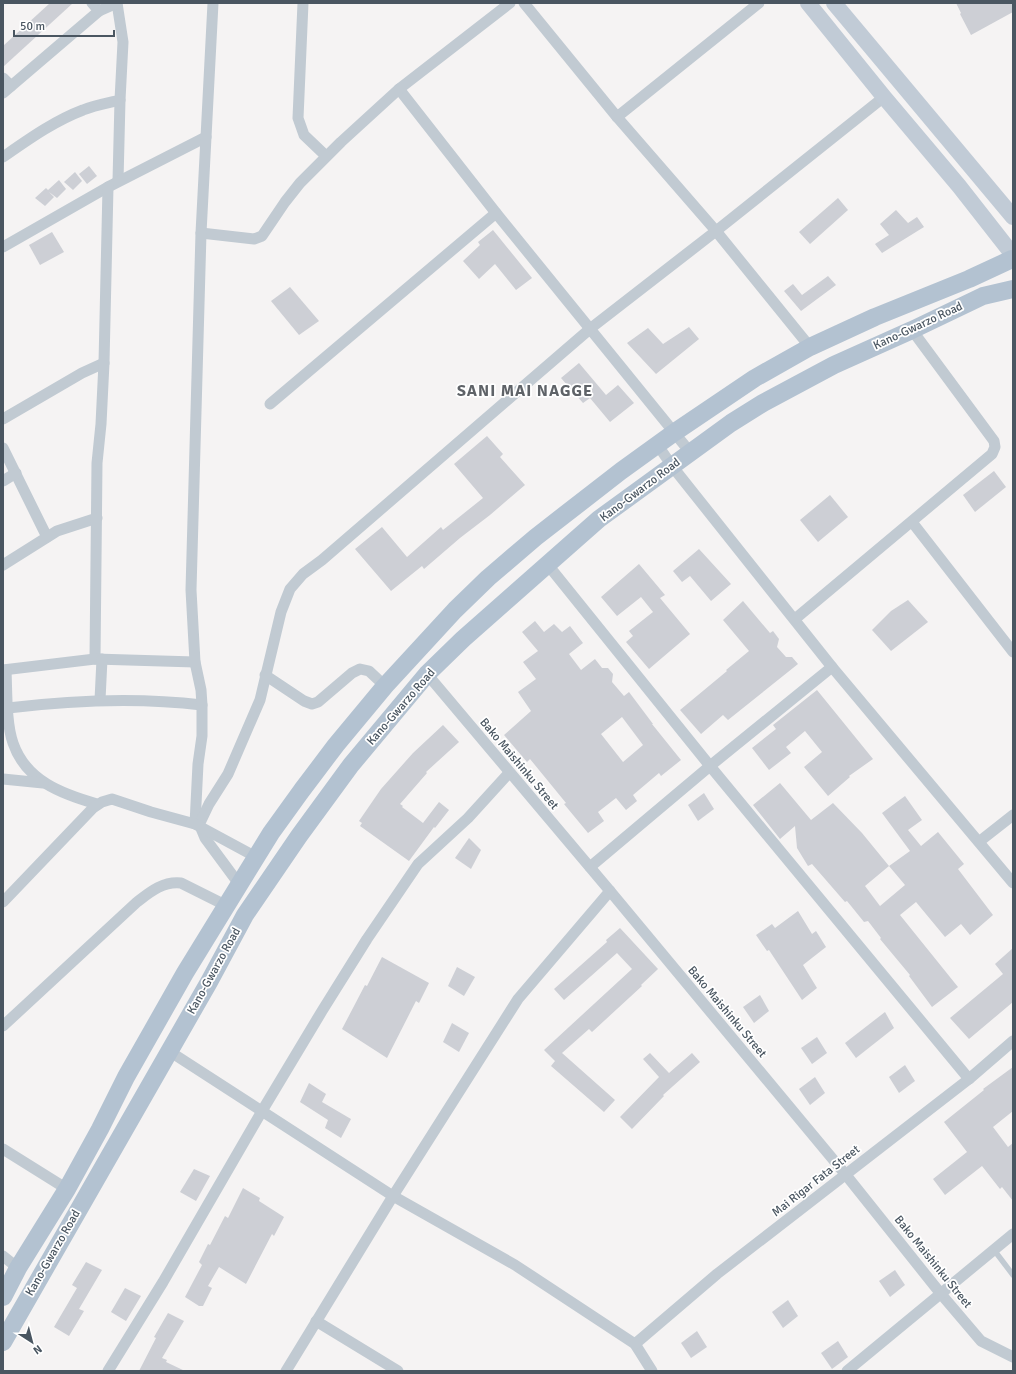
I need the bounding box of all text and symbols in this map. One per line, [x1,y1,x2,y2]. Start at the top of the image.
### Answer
scale bar [14,12,114,38]
text: 50 m [20,19,45,34]
street label: Kano-Gwarzo Road [871,299,965,353]
district label: SANI MAI NAGGE [457,381,593,401]
street label: Kano-Gwarzo Road [597,455,683,525]
street label: Kano-Gwarzo Road [364,666,438,748]
street label: Bako Maishinku Street [476,715,562,813]
street label: Kano-Gwarzo Road [184,925,244,1017]
street label: Bako Maishinku Street [684,963,770,1061]
street label: Mai Rigar Fata Street [769,1142,863,1220]
street label: Kano-Gwarzo Road [22,1207,84,1299]
street label: Bako Maishinku Street [891,1213,975,1311]
north arrow [12,1322,52,1362]
text: N [31,1342,45,1357]

